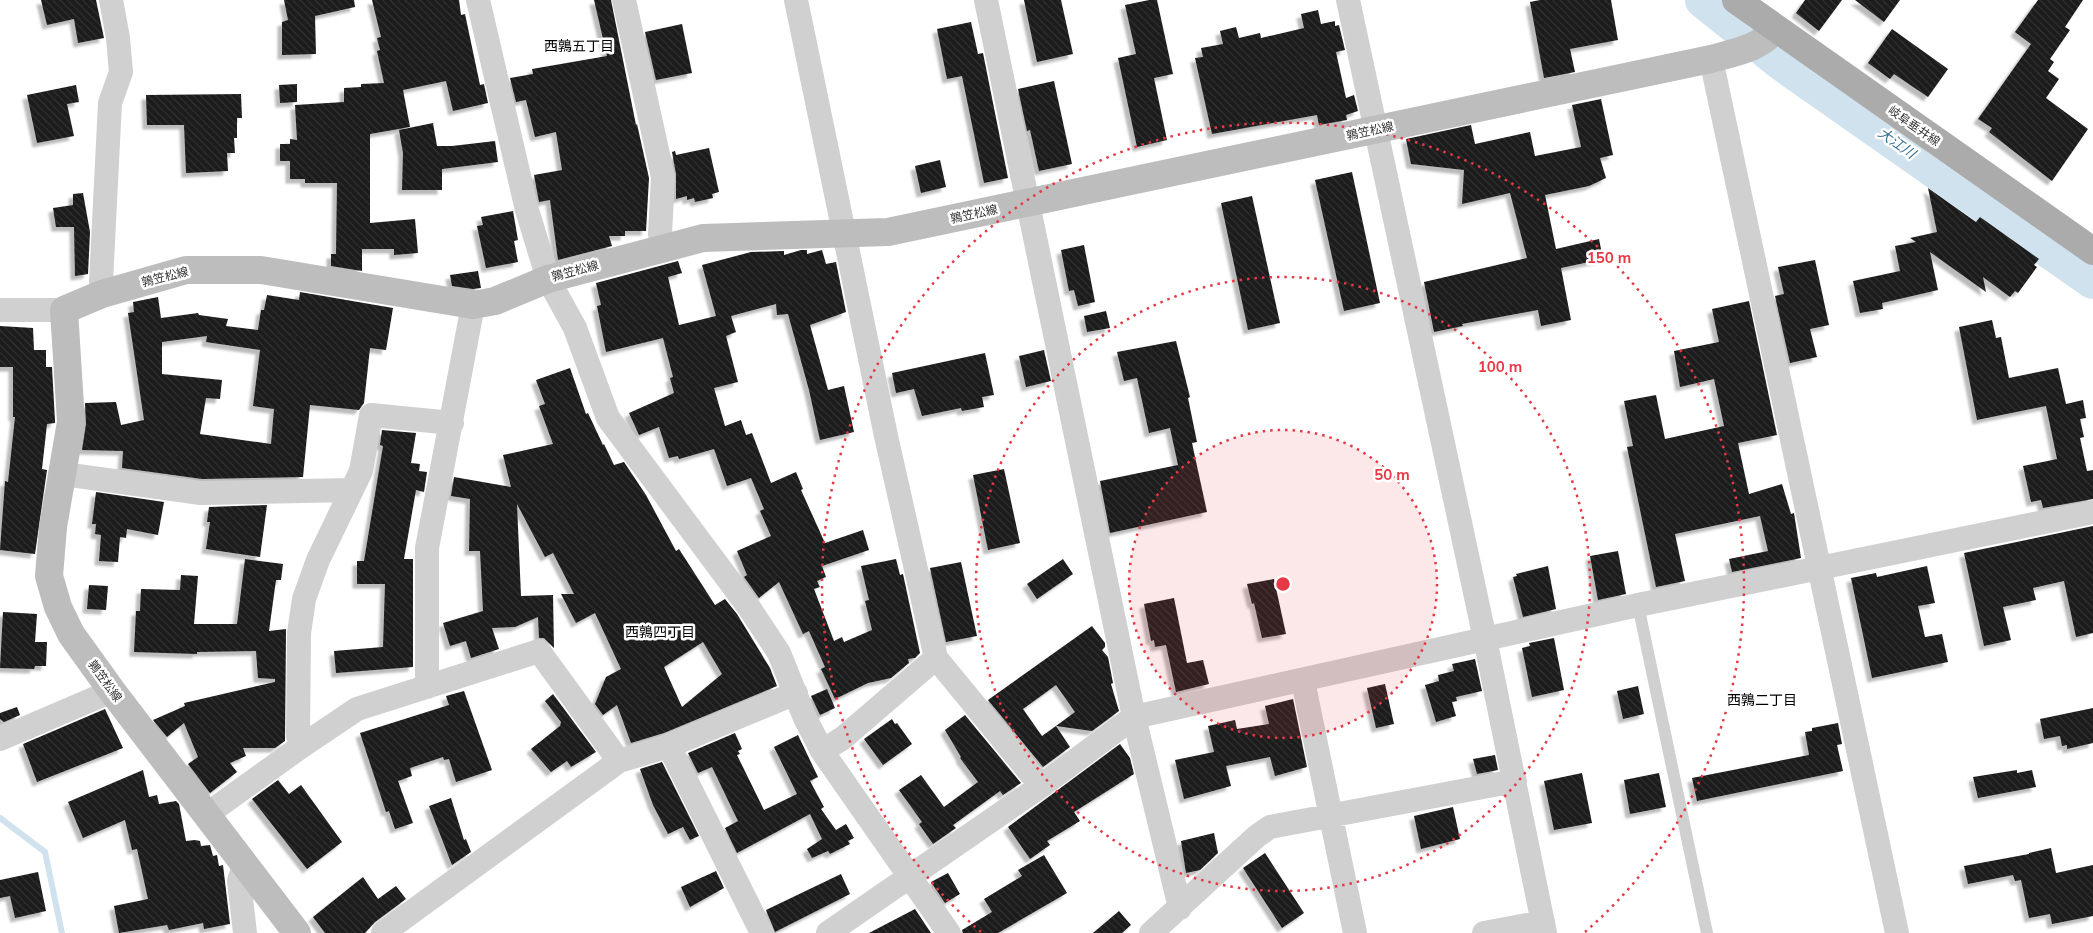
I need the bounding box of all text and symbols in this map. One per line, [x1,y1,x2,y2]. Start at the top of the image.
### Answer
district label: 西鶉五丁目 [544,37,614,55]
street label: 岐阜垂井線 [1885,102,1943,149]
street label: 鶉笠松線 [1345,118,1395,143]
water label: 大江川 [1875,124,1921,164]
street label: 鶉笠松線 [949,201,999,226]
text: 150 m [1587,248,1631,267]
street label: 鶉笠松線 [550,257,600,284]
street label: 鶉笠松線 [140,263,190,290]
text: 100 m [1478,357,1522,376]
text: 50 m [1374,465,1410,484]
centre of rings [1274,575,1292,593]
district label: 西鶉四丁目 [625,623,695,641]
street label: 鶉笠松線 [85,657,126,705]
district label: 西鶉二丁目 [1727,691,1797,709]

